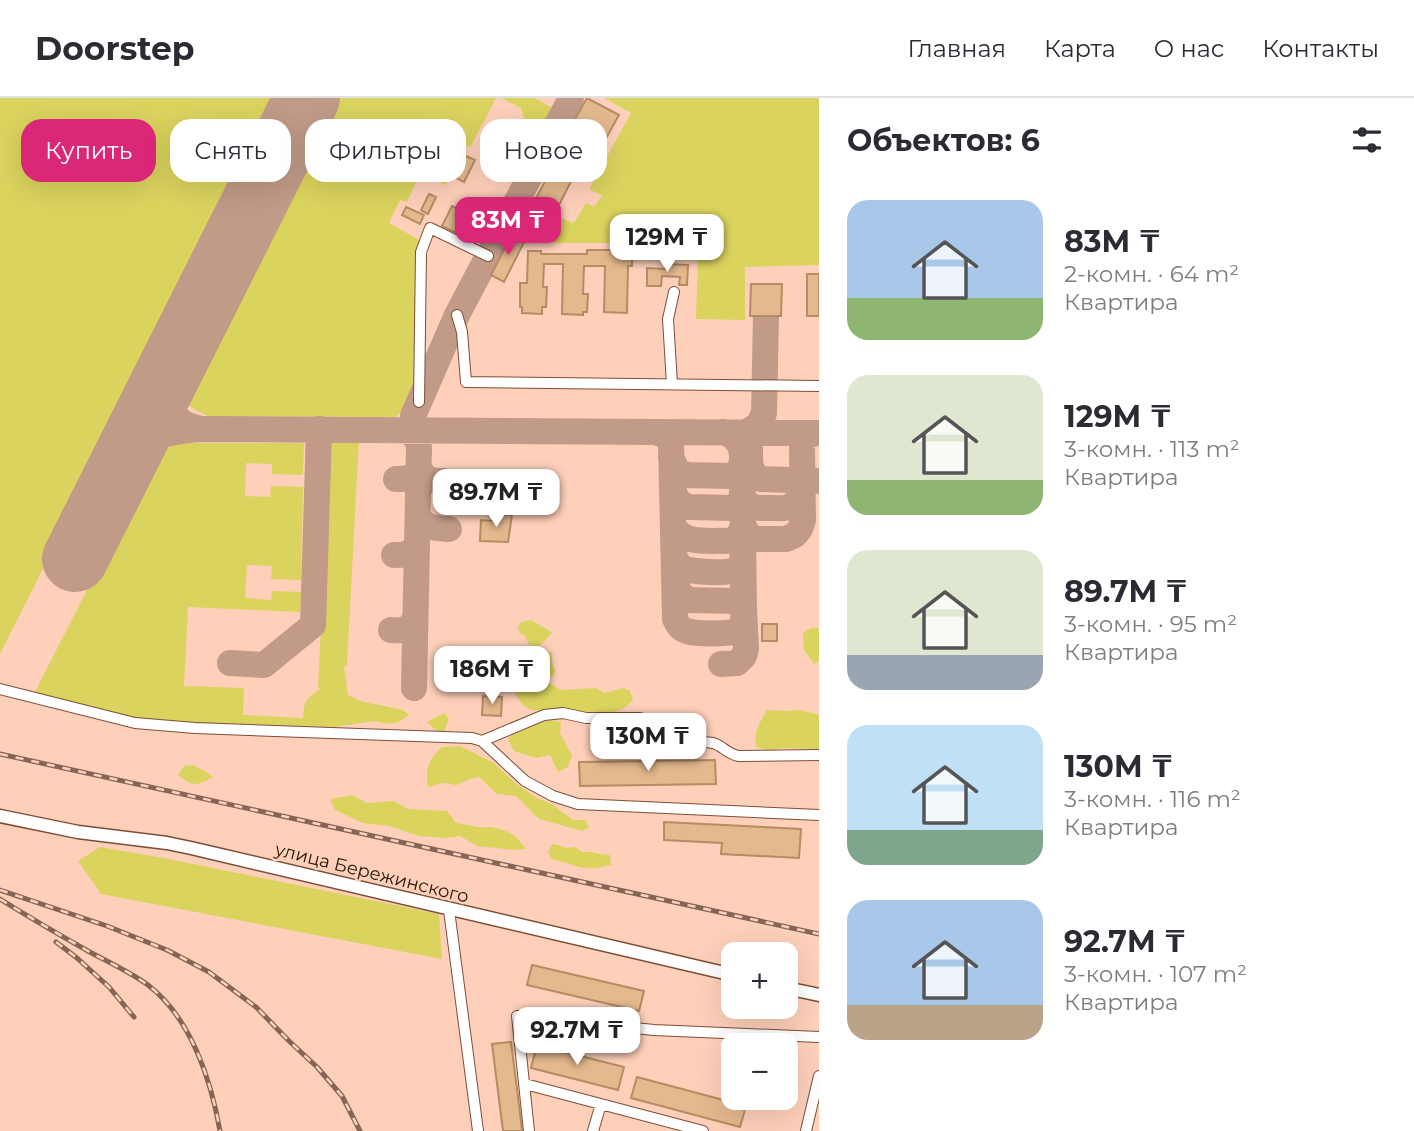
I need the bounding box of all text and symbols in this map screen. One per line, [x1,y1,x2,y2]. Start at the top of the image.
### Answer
text: Doorstep [35,28,195,68]
text: Главная [908,34,1006,63]
text: Карта [1044,34,1116,63]
text: О нас [1154,34,1224,63]
text: Контакты [1262,34,1379,63]
chip: Купить [21,119,156,182]
chip: Снять [170,119,291,182]
chip: Фильтры [305,119,466,182]
chip: Новое [480,119,607,182]
icon: filters [1348,121,1386,159]
text: Объектов: 6 [847,122,1040,159]
pin: 83M ₸ [459,198,557,257]
text: 83M ₸ [471,206,545,234]
pin: 129M ₸ [610,214,724,274]
text: 129M ₸ [626,223,708,251]
text: 83M ₸ [1064,223,1161,260]
icon: home [903,228,987,312]
text: 2-комн. · 64 m² [1064,260,1239,288]
text: Квартира [1064,288,1178,316]
text: 129M ₸ [1064,398,1172,435]
icon: home [903,403,987,487]
text: 3-комн. · 113 m² [1064,435,1240,463]
text: Квартира [1064,463,1178,491]
pin: 89.7M ₸ [431,470,561,529]
text: 89.7M ₸ [449,478,543,506]
text: 89.7M ₸ [1064,573,1188,610]
icon: home [903,578,987,662]
text: 3-комн. · 95 m² [1064,610,1237,638]
text: Квартира [1064,638,1178,666]
pin: 186M ₸ [435,646,549,706]
text: 186M ₸ [450,655,534,683]
pin: 130M ₸ [591,714,705,773]
text: 130M ₸ [606,722,690,750]
text: 130M ₸ [1064,748,1173,785]
icon: home [903,753,987,837]
text: 3-комн. · 116 m² [1064,785,1241,813]
text: Квартира [1064,813,1178,841]
street label: улица Бережинского [272,838,471,908]
text: 92.7M ₸ [1064,923,1186,960]
icon: home [903,928,987,1012]
map controls [721,942,798,1110]
button: + [721,942,798,1019]
text: 3-комн. · 107 m² [1064,960,1247,988]
text: Квартира [1064,988,1178,1016]
pin: 92.7M ₸ [512,1007,642,1067]
text: 92.7M ₸ [530,1016,624,1044]
button: − [721,1033,798,1110]

